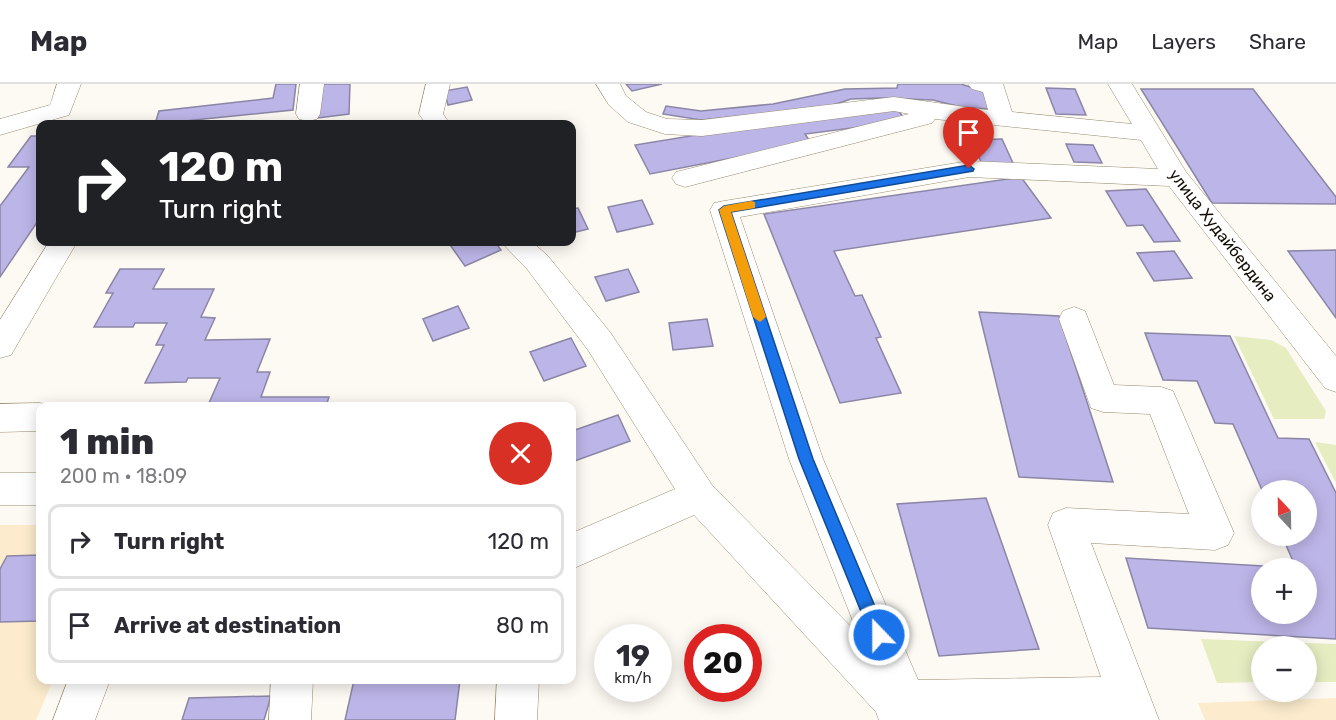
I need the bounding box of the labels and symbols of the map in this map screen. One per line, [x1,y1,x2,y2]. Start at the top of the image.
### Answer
pin [943,107,994,169]
street label: улица Худайбердина [1165,165,1280,305]
north arrow [1251,480,1317,546]
position arrow [847,603,911,667]
speed limit sign: 20 [684,624,762,702]

